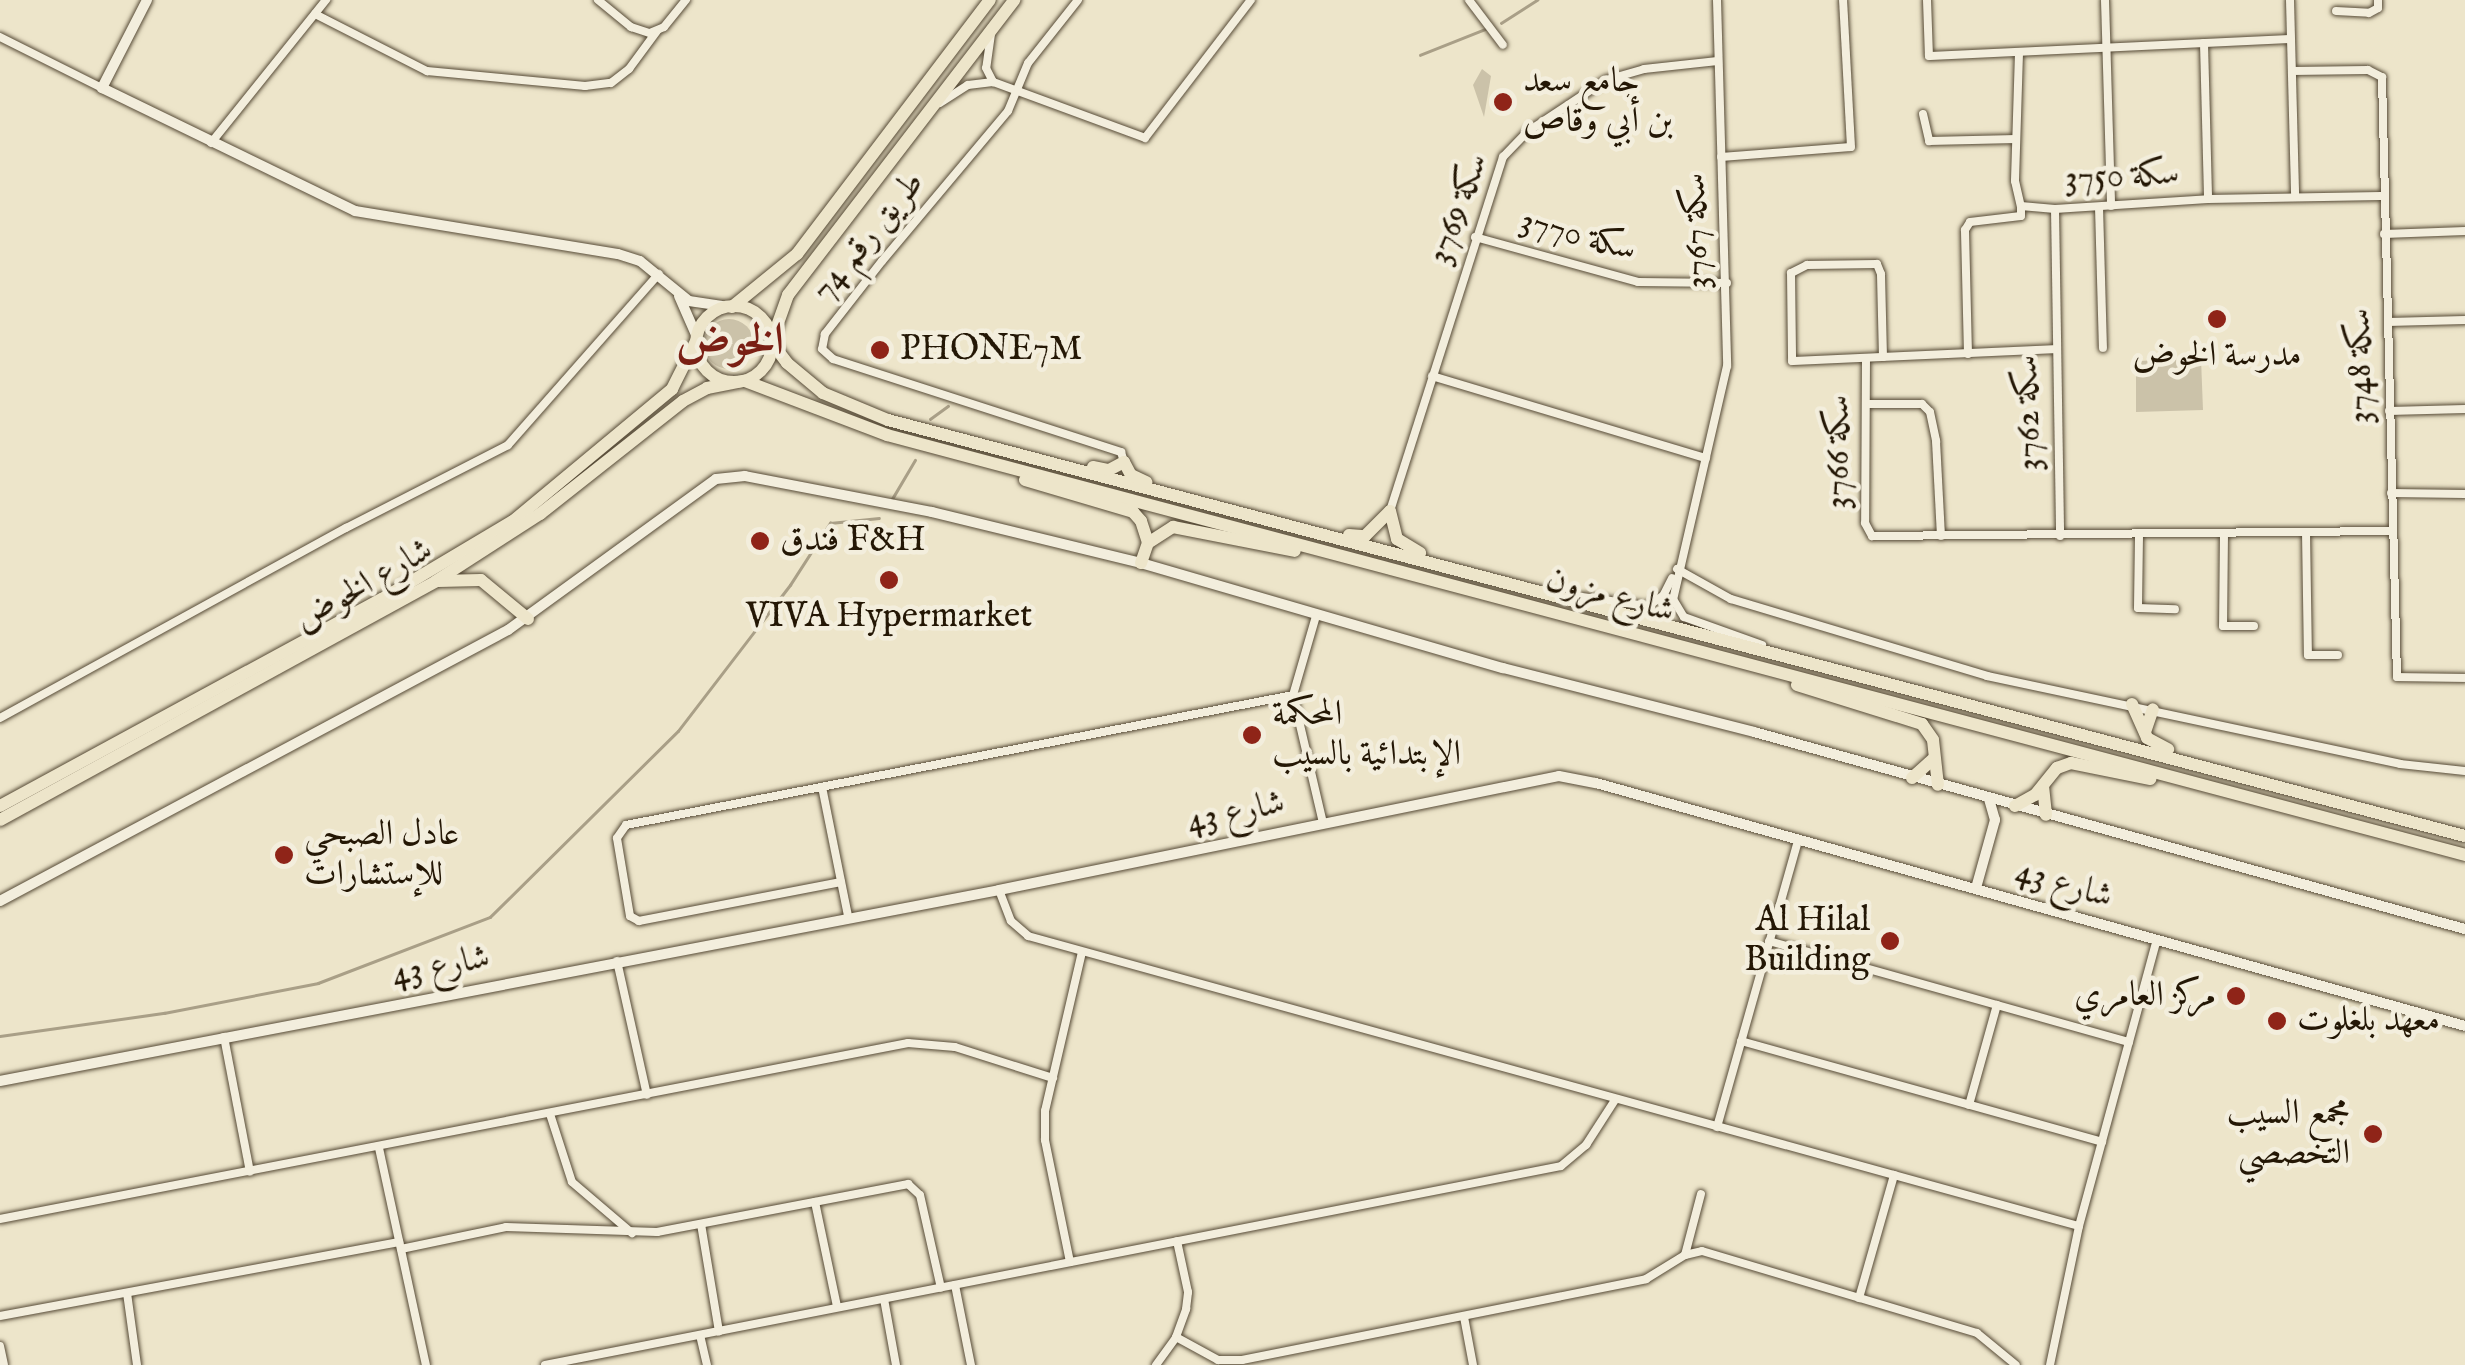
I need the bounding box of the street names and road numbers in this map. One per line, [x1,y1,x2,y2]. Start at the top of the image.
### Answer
street label: سكة 3769 [1420,148,1498,270]
street label: سكة 3750 [2064,153,2180,201]
street label: طريق رقم 74 [804,163,934,311]
street label: سكة 3767 [1674,172,1720,290]
street label: سكة 3770 [1515,200,1641,272]
street label: سكة 3748 [2339,308,2383,424]
street label: سكة 3762 [2006,354,2052,472]
street label: سكة 3766 [1818,395,1860,509]
street label: شارع الخوض [287,530,441,642]
street label: شارع مزون [1541,559,1679,633]
street label: شارع 43 [1183,782,1289,844]
street label: شارع 43 [2011,851,2117,919]
street label: شارع 43 [389,937,493,997]

